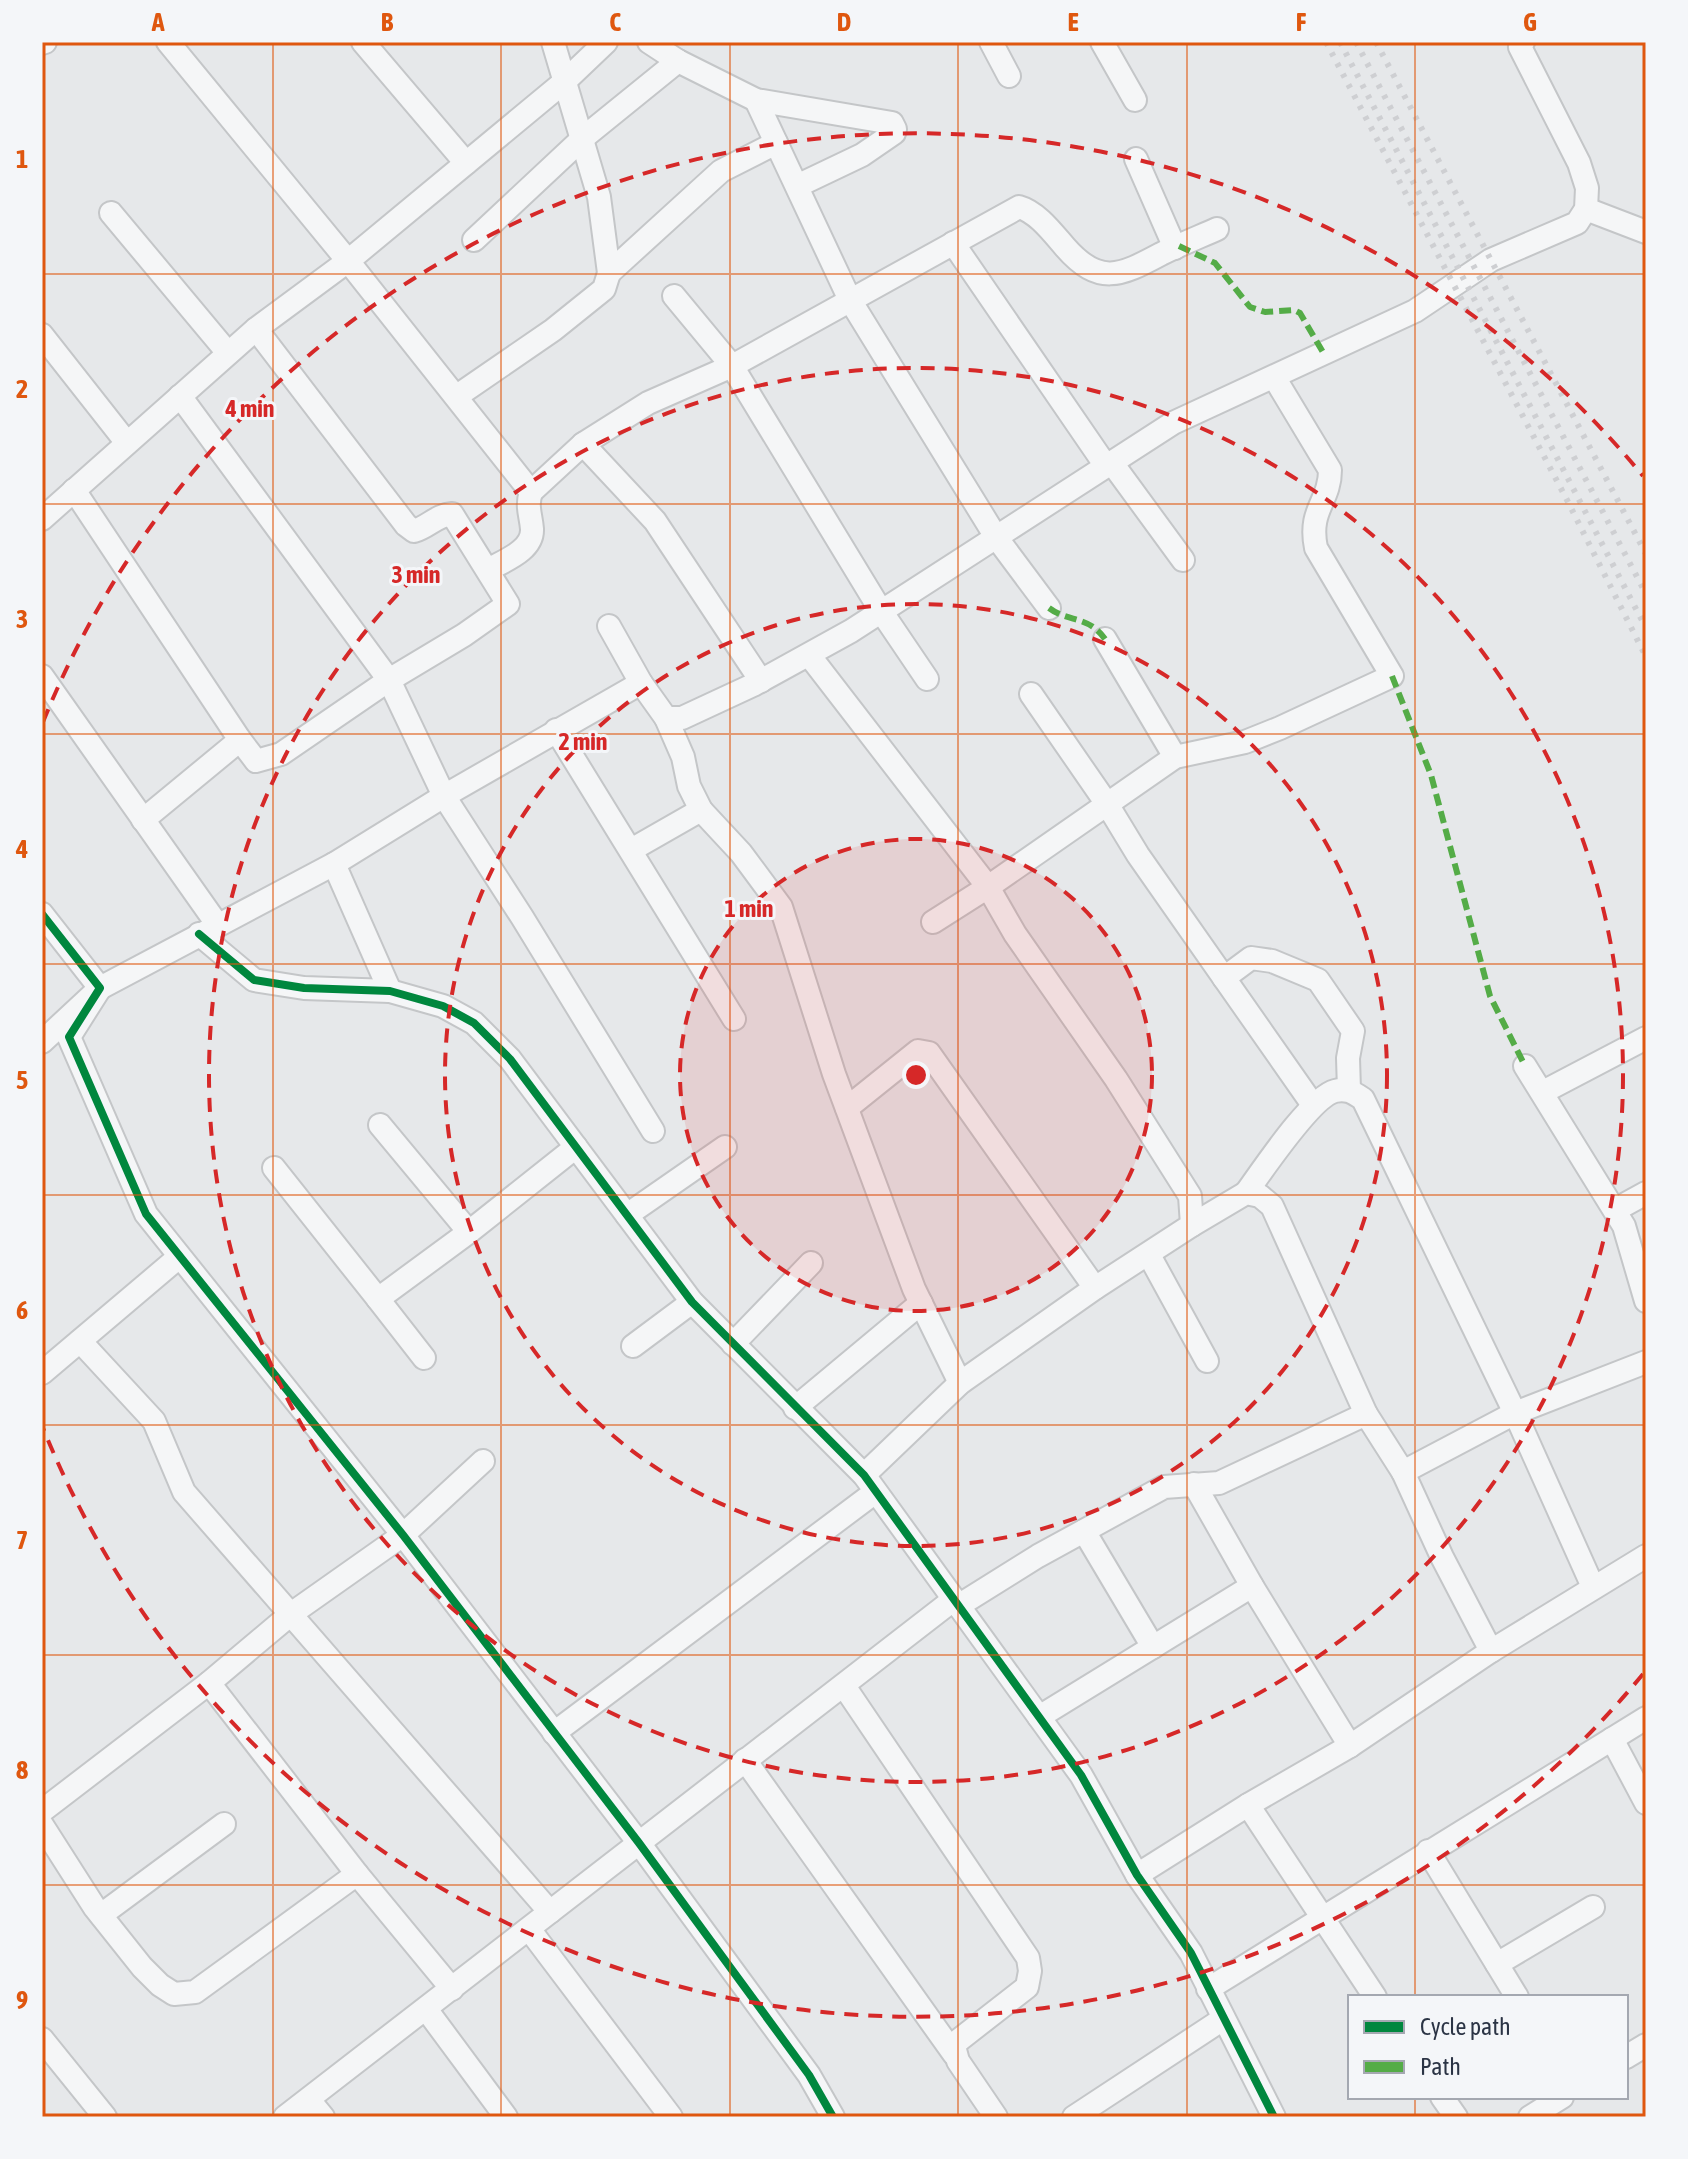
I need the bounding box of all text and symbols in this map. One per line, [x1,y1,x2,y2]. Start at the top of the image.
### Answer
text: A [151,7,165,37]
text: B [381,7,394,37]
text: C [609,7,621,37]
text: D [837,7,851,37]
text: E [1067,7,1079,37]
text: F [1296,7,1307,37]
text: G [1523,7,1537,37]
text: 1 [16,144,28,174]
text: 2 [16,374,28,404]
text: 4 min [224,395,275,422]
text: 3 min [391,561,441,588]
text: 3 [16,604,28,634]
text: 2 min [558,728,608,755]
text: 4 [15,834,28,864]
text: 1 min [724,895,774,922]
centre of rings [902,1061,930,1089]
text: 5 [16,1065,28,1095]
text: 6 [16,1295,28,1325]
text: 7 [16,1525,28,1555]
text: 8 [16,1755,28,1785]
text: 9 [16,1985,28,2015]
legend [1348,1995,1628,2099]
text: Cycle path [1420,2013,1511,2040]
text: Path [1420,2053,1461,2080]

